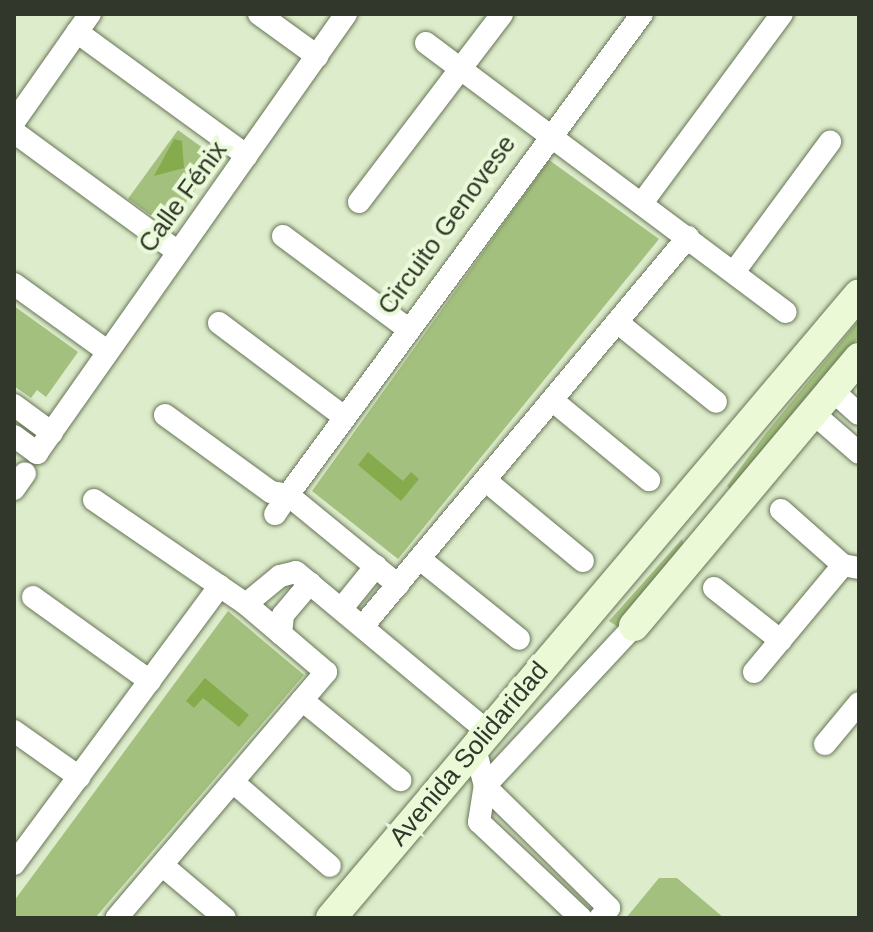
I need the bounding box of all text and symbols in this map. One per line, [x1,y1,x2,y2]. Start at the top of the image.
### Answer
street label: Circuito Genovese [372,129,522,321]
street label: Calle Fénix [132,135,234,259]
street label: Avenida Solidaridad [383,656,555,852]

